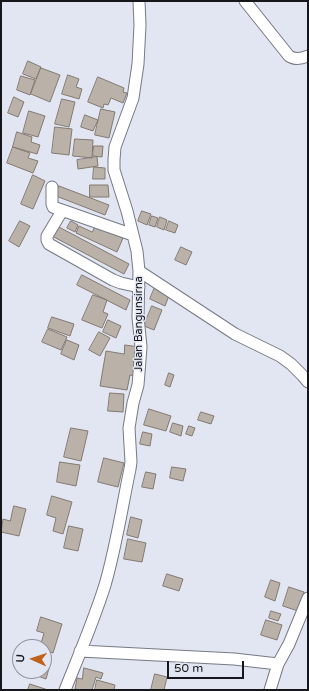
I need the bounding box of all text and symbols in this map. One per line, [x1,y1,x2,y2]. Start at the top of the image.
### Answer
street label: Jalan Bangunsirna [132,276,146,372]
north arrow [12,639,52,679]
scale bar [169,653,246,679]
text: U [14,654,27,663]
text: 50 m [174,661,203,675]

